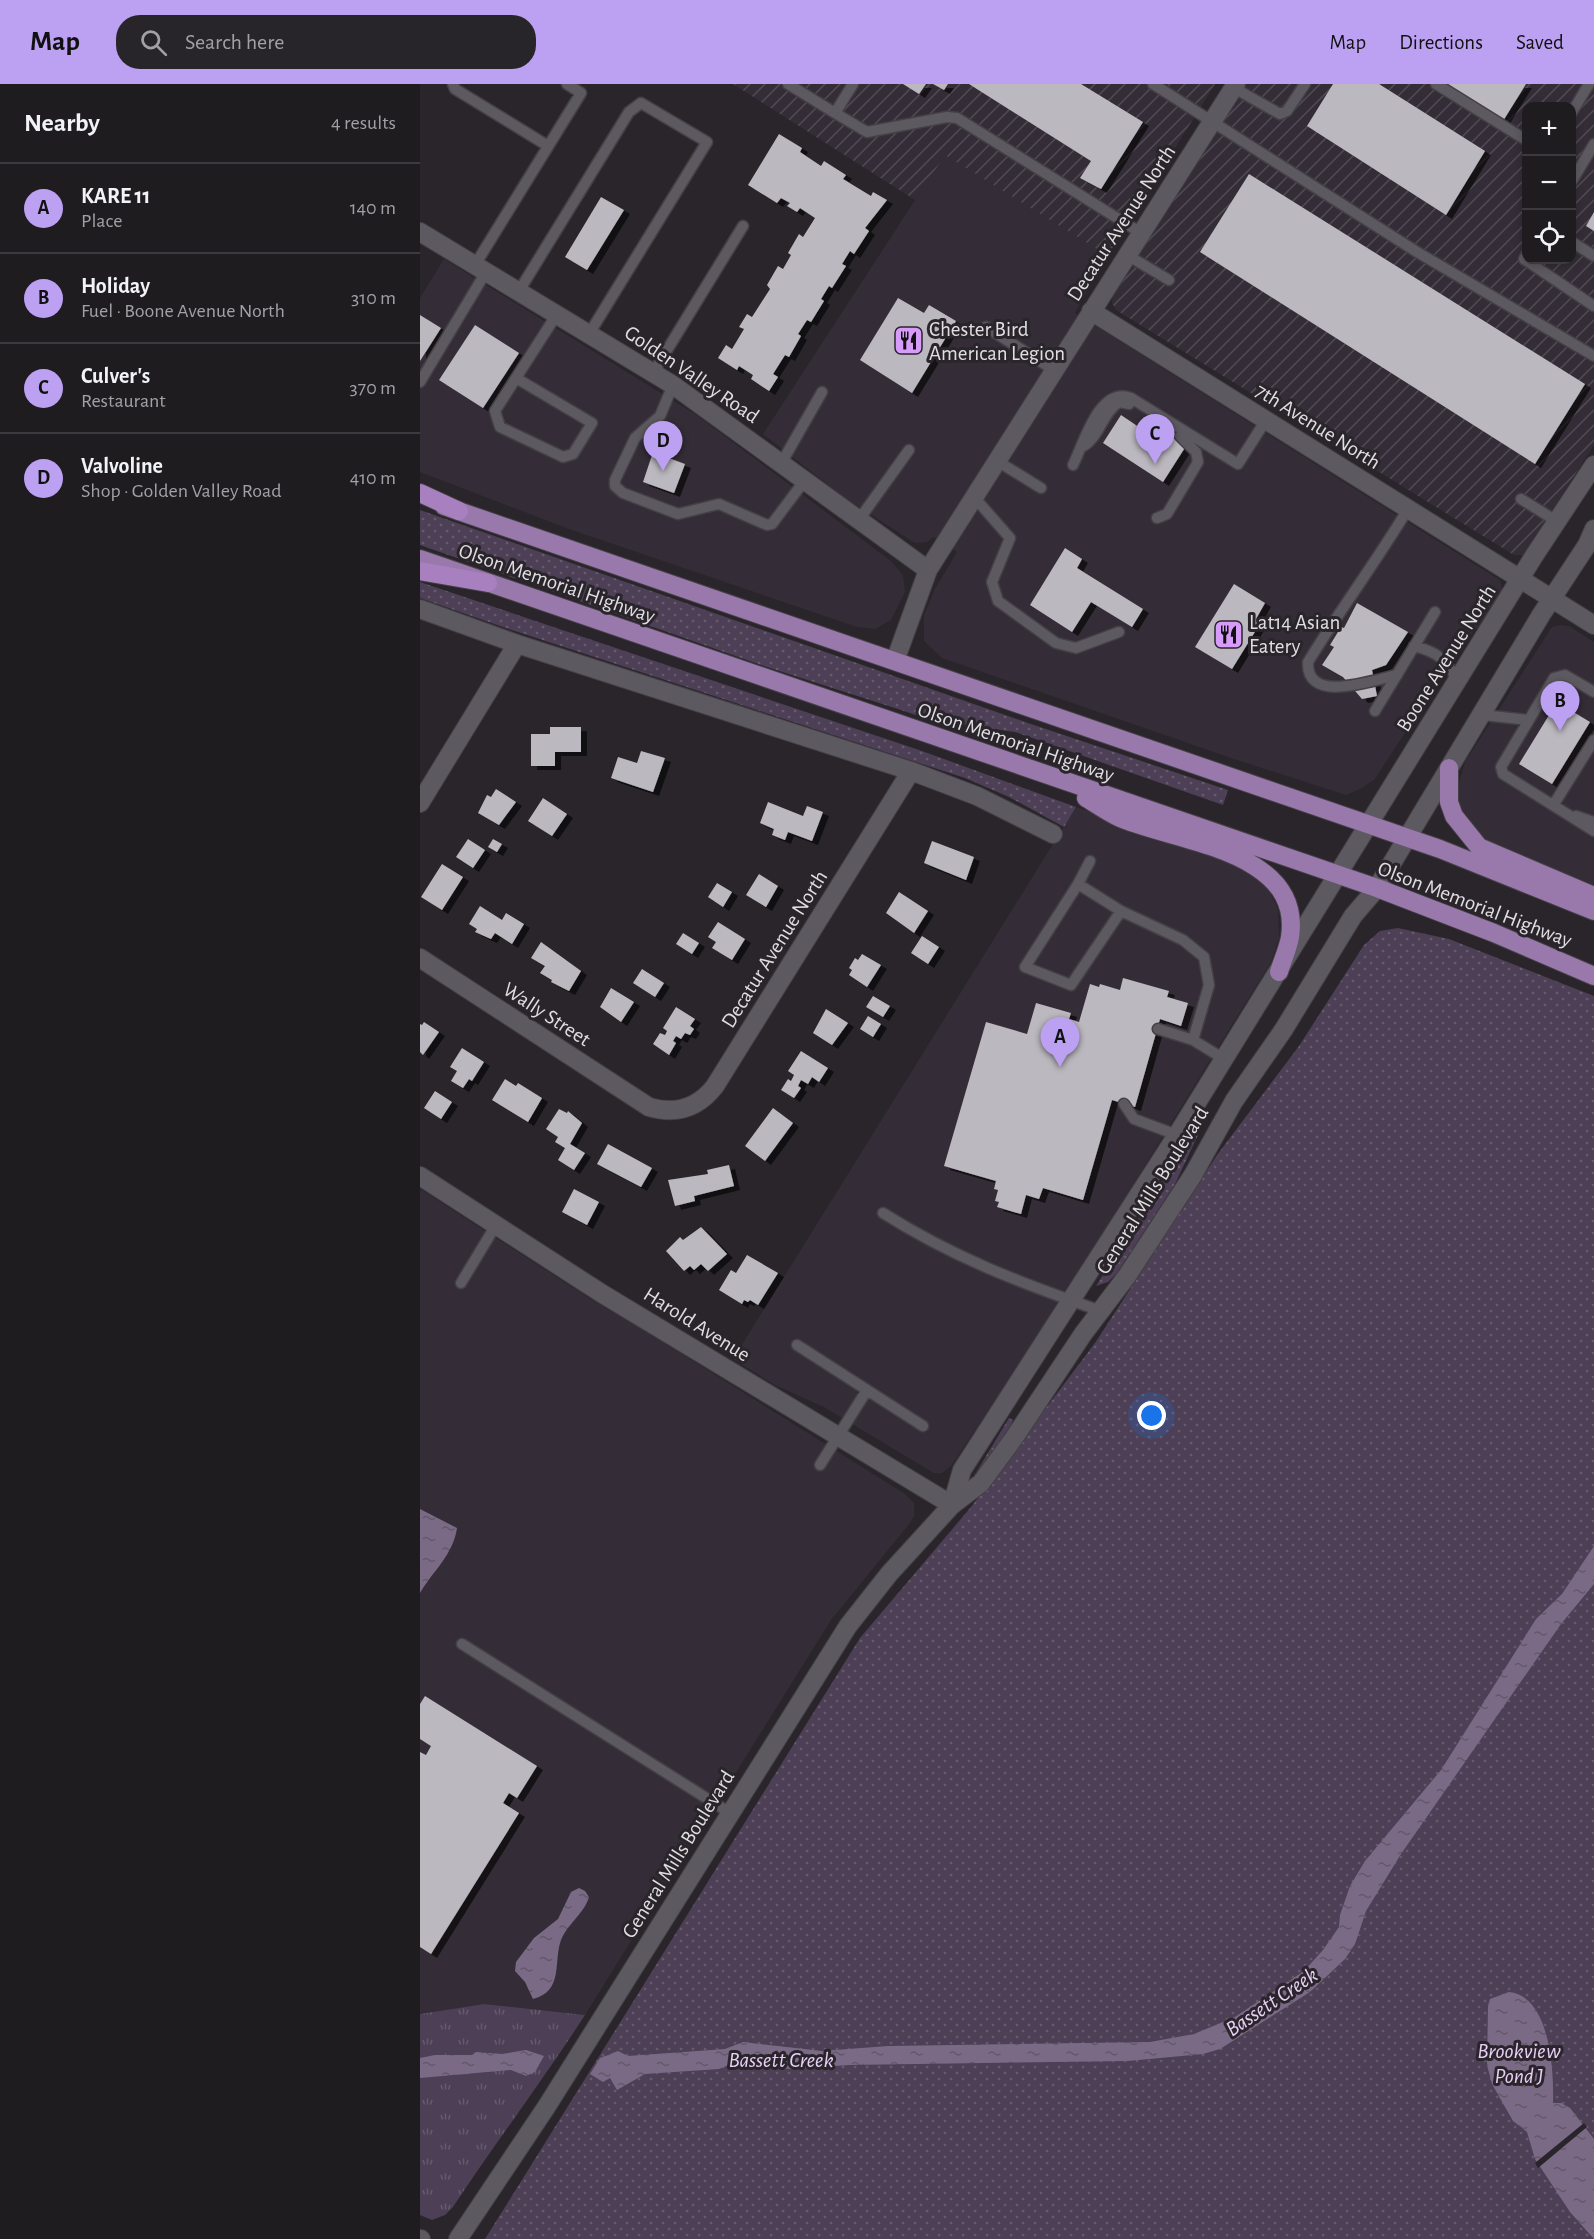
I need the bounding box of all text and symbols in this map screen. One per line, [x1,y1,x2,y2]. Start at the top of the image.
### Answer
search box [116,15,536,69]
icon: search [137,26,170,59]
text: Map [30,28,80,56]
text: Search here [185,31,284,53]
text: Map [1330,32,1366,53]
text: Directions [1399,32,1483,53]
text: Saved [1516,32,1564,53]
map controls [1522,102,1576,264]
button: + [1522,102,1576,156]
text: Nearby [24,110,100,136]
text: 4 results [331,113,396,133]
street label: Decatur Avenue North [1063,141,1180,305]
button: − [1522,156,1576,210]
text: KARE 11 [81,185,150,207]
text: A [38,198,50,218]
text: 140 m [350,198,396,218]
button: locate [1522,210,1576,264]
text: Place [81,211,122,231]
text: Holiday [81,275,150,297]
text: B [38,288,49,308]
text: 310 m [351,288,396,308]
text: Fuel · Boone Avenue North [81,301,285,321]
place label: Chester Bird American Legion [929,319,1065,364]
street label: Golden Valley Road [621,322,763,427]
restaurant icon: Chester Bird American Legion [892,325,924,357]
text: Culver's [81,365,150,387]
text: C [38,378,49,398]
text: 370 m [350,378,396,398]
street label: 7th Avenue North [1252,380,1384,473]
text: Restaurant [81,391,166,411]
pin: C [1136,414,1174,464]
pin: D [644,422,682,471]
text: Valvoline [81,455,163,477]
text: D [37,468,50,488]
text: 410 m [350,468,396,488]
text: Shop · Golden Valley Road [81,481,282,501]
street label: Olson Memorial Highway [456,540,658,627]
street label: Boone Avenue North [1393,581,1500,735]
place label: Lat14 Asian Eatery [1249,612,1340,657]
restaurant icon: Lat14 Asian Eatery [1212,618,1244,650]
pin: B [1540,682,1580,731]
street label: Olson Memorial Highway [915,699,1117,786]
street label: Olson Memorial Highway [1375,858,1575,951]
street label: Decatur Avenue North [717,867,831,1032]
street label: Wally Street [499,979,594,1050]
pin: A [1040,1018,1080,1067]
street label: General Mills Boulevard [1092,1103,1213,1278]
street label: Harold Avenue [640,1283,754,1365]
your location [1137,1401,1166,1430]
street label: General Mills Boulevard [618,1767,739,1942]
water label: Bassett Creek [1222,1963,1321,2040]
water label: Brookview Pond J [1477,2040,1561,2087]
water label: Bassett Creek [728,2049,834,2071]

